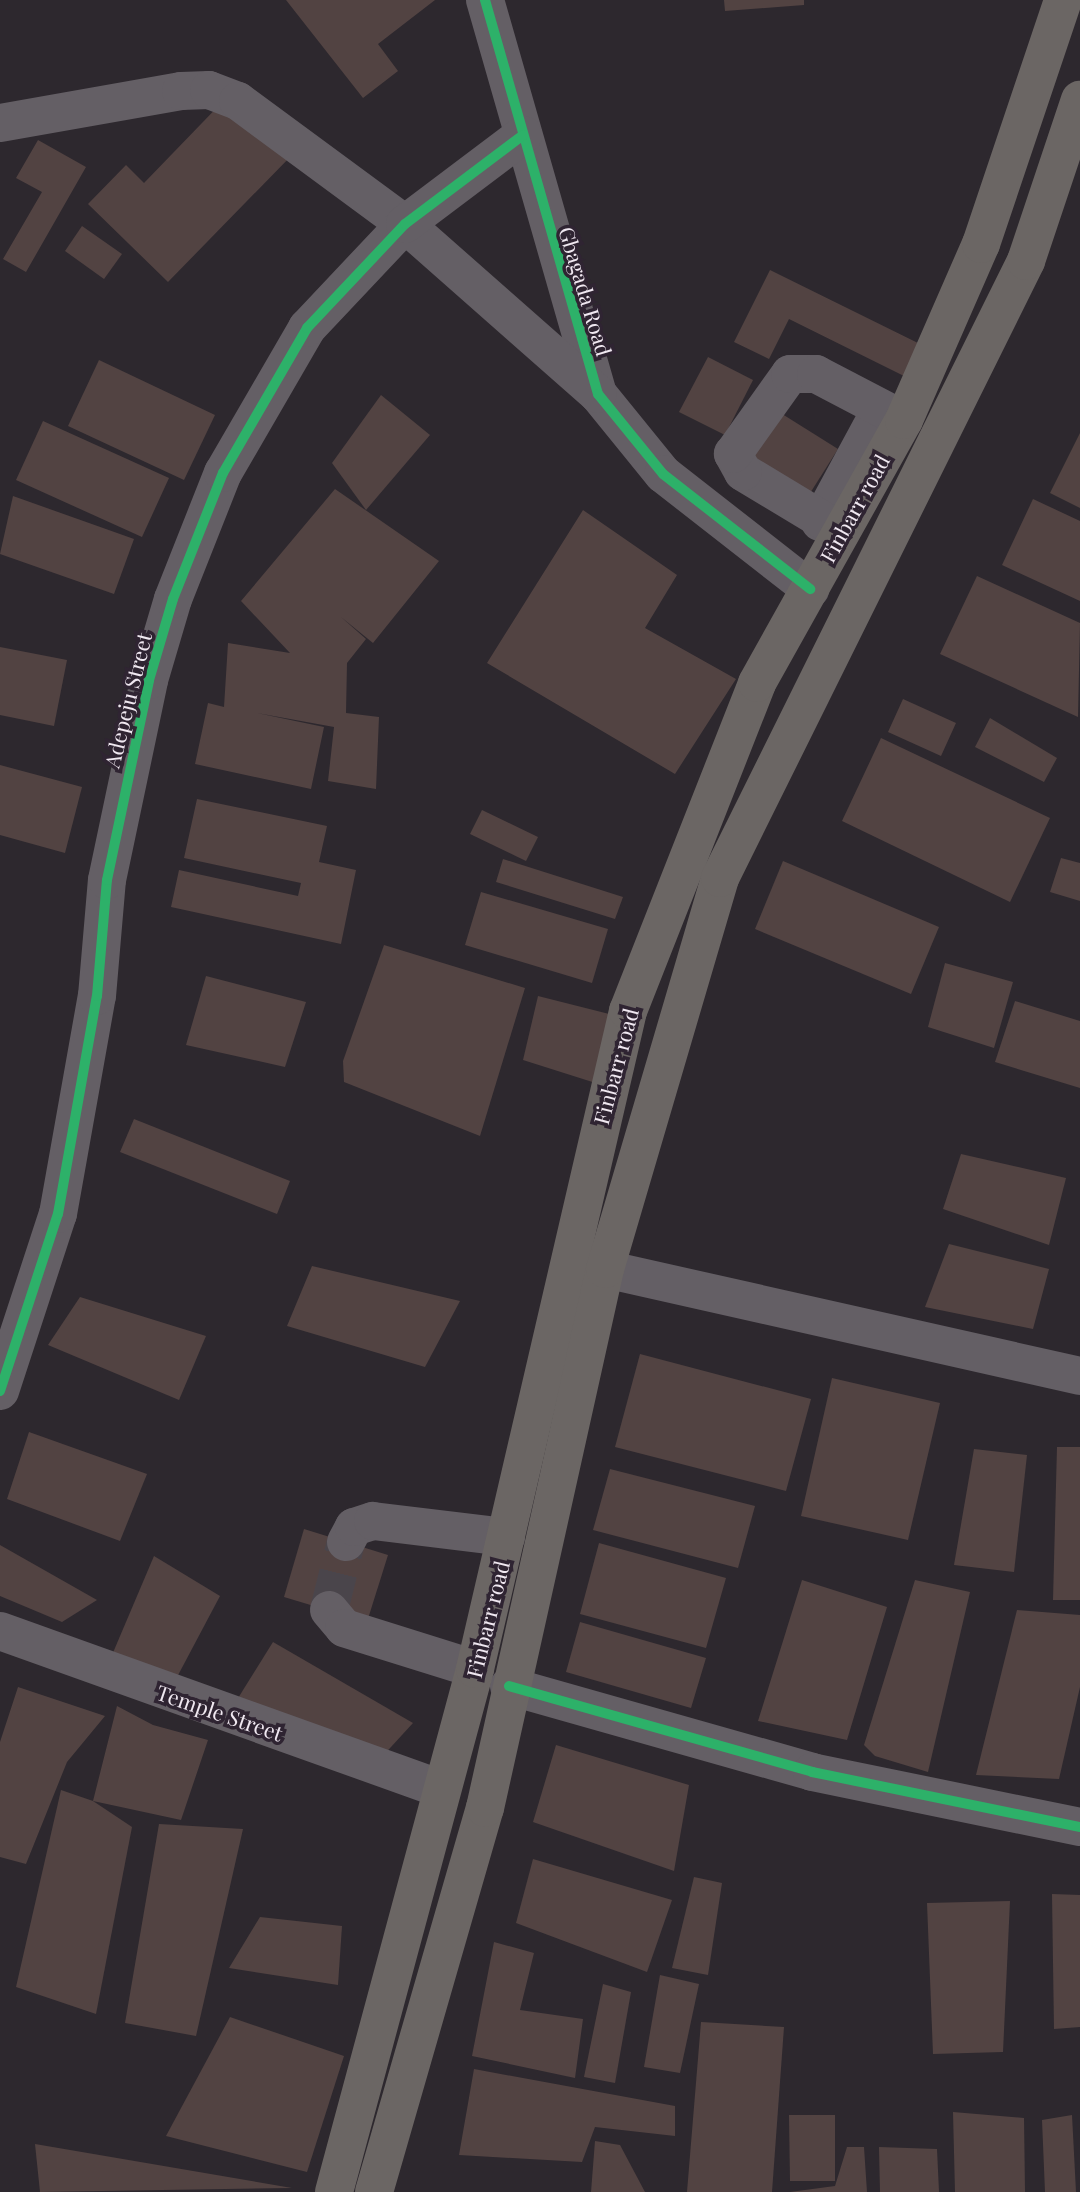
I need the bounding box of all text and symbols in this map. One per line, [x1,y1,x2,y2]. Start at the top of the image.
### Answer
street label: Gbagada Road [554,223,618,359]
street label: Finbarr road [814,449,894,567]
street label: Adepeju Street [98,630,156,770]
street label: Finbarr road [587,1005,643,1127]
street label: Finbarr road [460,1558,514,1680]
street label: Temple Street [154,1679,286,1745]

